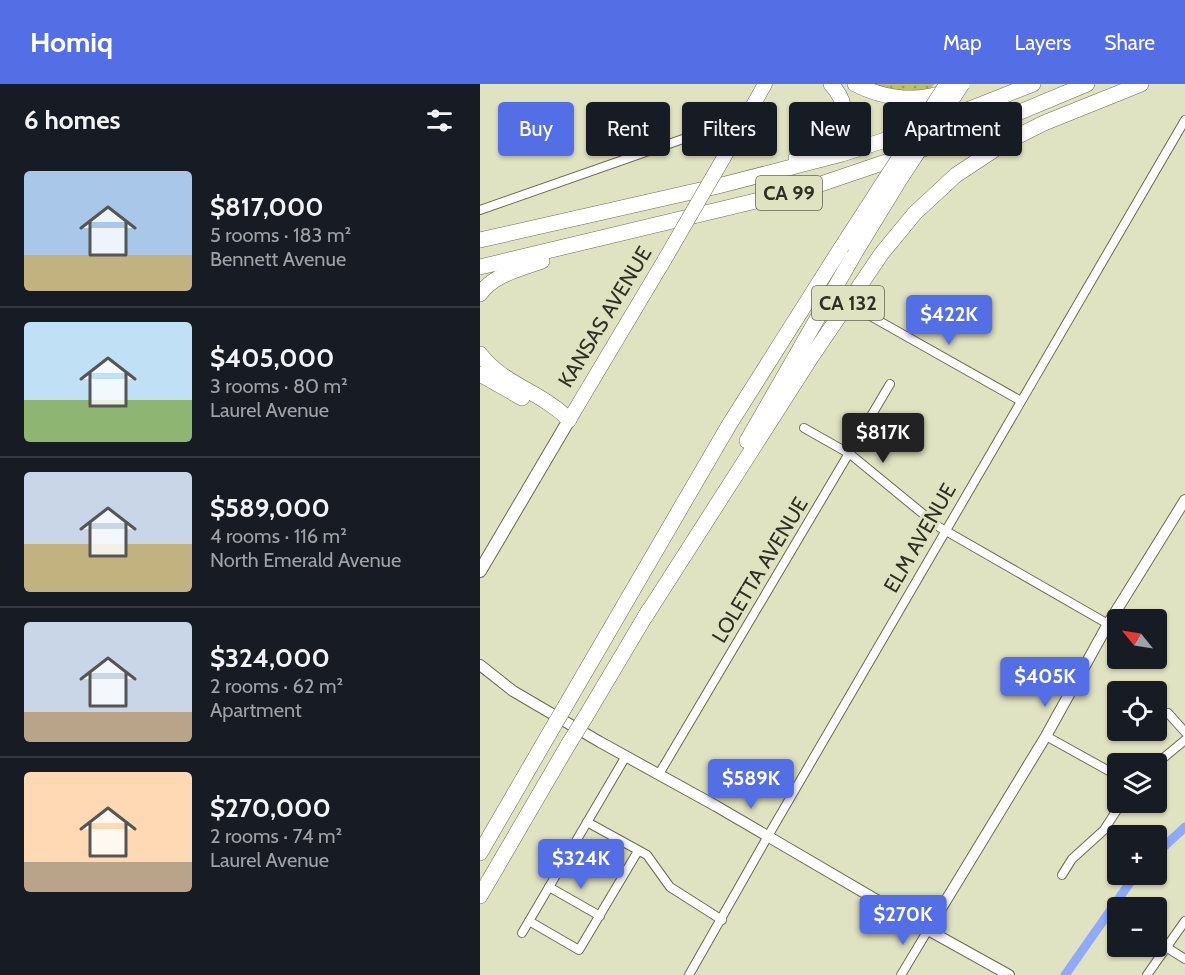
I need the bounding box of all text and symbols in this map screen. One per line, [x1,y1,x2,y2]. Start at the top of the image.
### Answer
text: Homiq [30,25,113,59]
text: Map [943,30,982,55]
text: Layers [1015,30,1071,55]
text: Share [1104,30,1155,55]
chip: Buy [498,102,574,156]
chip: Rent [586,102,670,156]
chip: Filters [682,102,777,156]
chip: New [789,102,871,156]
chip: Apartment [883,102,1022,156]
text: 6 homes [24,104,121,136]
icon: filters [423,104,456,137]
road number: CA 99 [756,176,822,210]
text: $817,000 [210,191,324,223]
icon: home [72,195,144,267]
text: 5 rooms · 183 m² [210,223,351,247]
street label: KANSAS AVENUE [553,242,656,392]
text: Bennett Avenue [210,247,346,271]
road number: CA 132 [812,286,884,320]
pin: $422K [907,295,991,346]
text: $422K [920,302,978,326]
text: $405,000 [210,342,334,374]
icon: home [72,346,144,418]
text: 3 rooms · 80 m² [210,374,348,398]
text: Laurel Avenue [210,398,329,422]
pin: $817K [841,413,925,464]
text: $817K [856,420,910,444]
street label: ELM AVENUE [878,479,961,597]
text: $589,000 [210,492,330,524]
street label: LOLETTA AVENUE [706,492,813,647]
icon: home [72,496,144,568]
text: 4 rooms · 116 m² [210,524,347,548]
text: North Emerald Avenue [210,548,401,572]
north arrow [1107,609,1167,669]
map controls [1107,609,1167,957]
text: $324,000 [210,642,330,674]
icon: home [72,646,144,718]
pin: $405K [1003,657,1087,708]
text: $405K [1014,664,1076,688]
text: 2 rooms · 62 m² [210,674,343,698]
button: locate [1107,681,1167,741]
text: Apartment [210,698,302,722]
button: layers [1107,753,1167,813]
pin: $589K [709,759,793,810]
text: $589K [722,766,780,790]
text: $270,000 [210,792,331,824]
icon: home [72,796,144,868]
text: 2 rooms · 74 m² [210,824,342,848]
button: + [1107,825,1167,885]
pin: $324K [539,839,623,890]
text: $324K [552,846,610,870]
text: Laurel Avenue [210,848,329,872]
pin: $270K [861,895,945,946]
button: − [1107,897,1167,957]
text: $270K [874,902,932,926]

